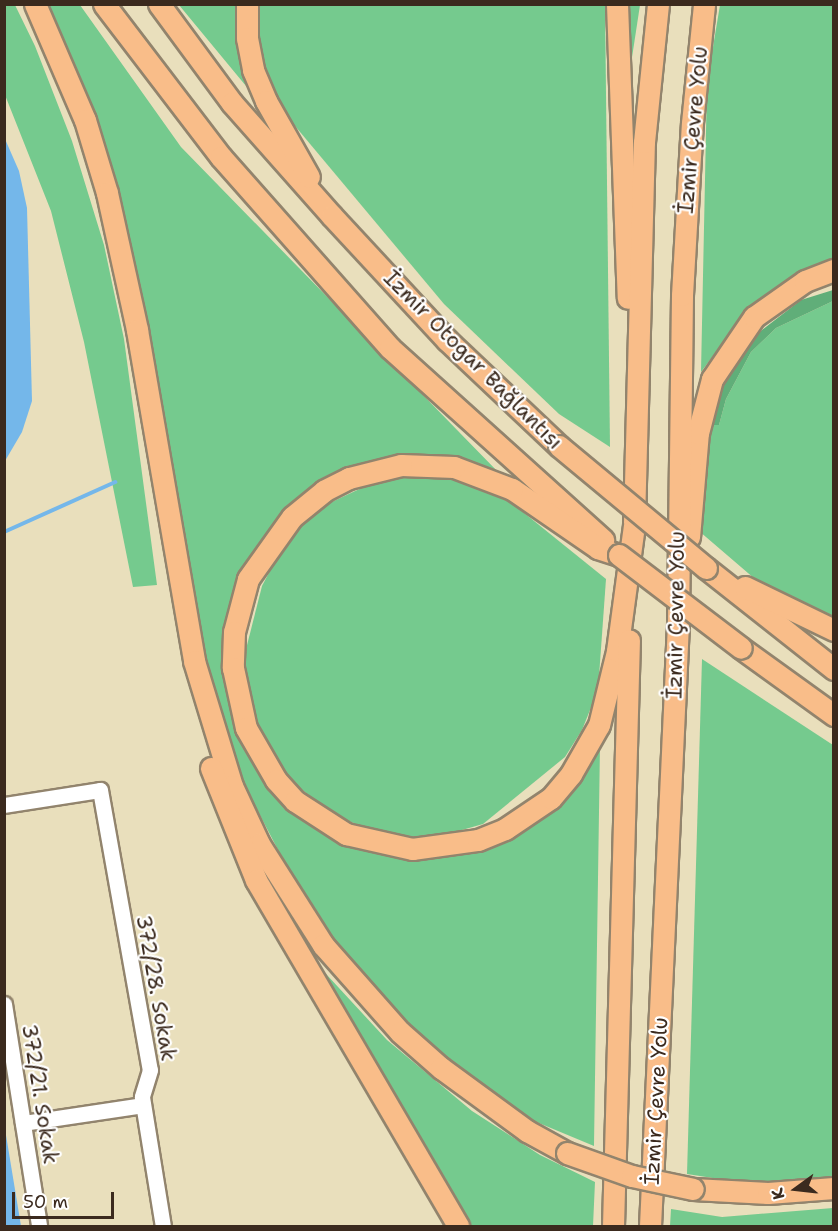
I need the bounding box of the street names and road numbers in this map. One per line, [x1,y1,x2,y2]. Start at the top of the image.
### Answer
street label: İzmir Çevre Yolu [673,45,713,215]
street label: İzmir Otogar Bağlantısı [378,265,568,455]
street label: İzmir Çevre Yolu [662,531,690,699]
street label: 372/28. Sokak [131,913,181,1063]
street label: İzmir Çevre Yolu [639,1016,673,1186]
street label: 372/21. Sokak [17,1022,63,1166]

